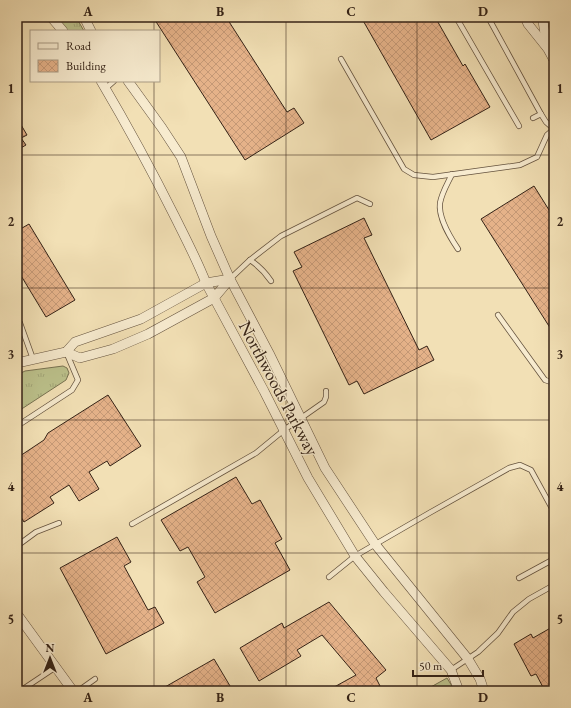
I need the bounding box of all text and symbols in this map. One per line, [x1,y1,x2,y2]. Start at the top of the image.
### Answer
text: A [82,3,93,20]
text: B [216,3,224,20]
text: C [346,3,356,20]
text: D [478,3,488,20]
legend [30,30,160,82]
text: Road [66,38,92,54]
text: Building [66,58,107,74]
text: 1 [8,80,15,97]
text: 1 [557,80,564,97]
text: 2 [8,213,15,230]
text: 2 [557,213,564,230]
street label: Northwoods Parkway [234,317,324,459]
text: 3 [8,346,15,363]
text: 3 [557,346,564,363]
text: 4 [8,478,15,495]
text: 4 [557,478,564,495]
text: 5 [8,611,14,628]
text: 5 [557,611,563,628]
north arrow [30,638,70,678]
text: N [46,641,55,655]
scale bar [413,652,483,678]
text: 50 m [419,658,443,674]
text: A [82,689,93,706]
text: B [216,689,224,706]
text: C [346,689,356,706]
text: D [478,689,488,706]

